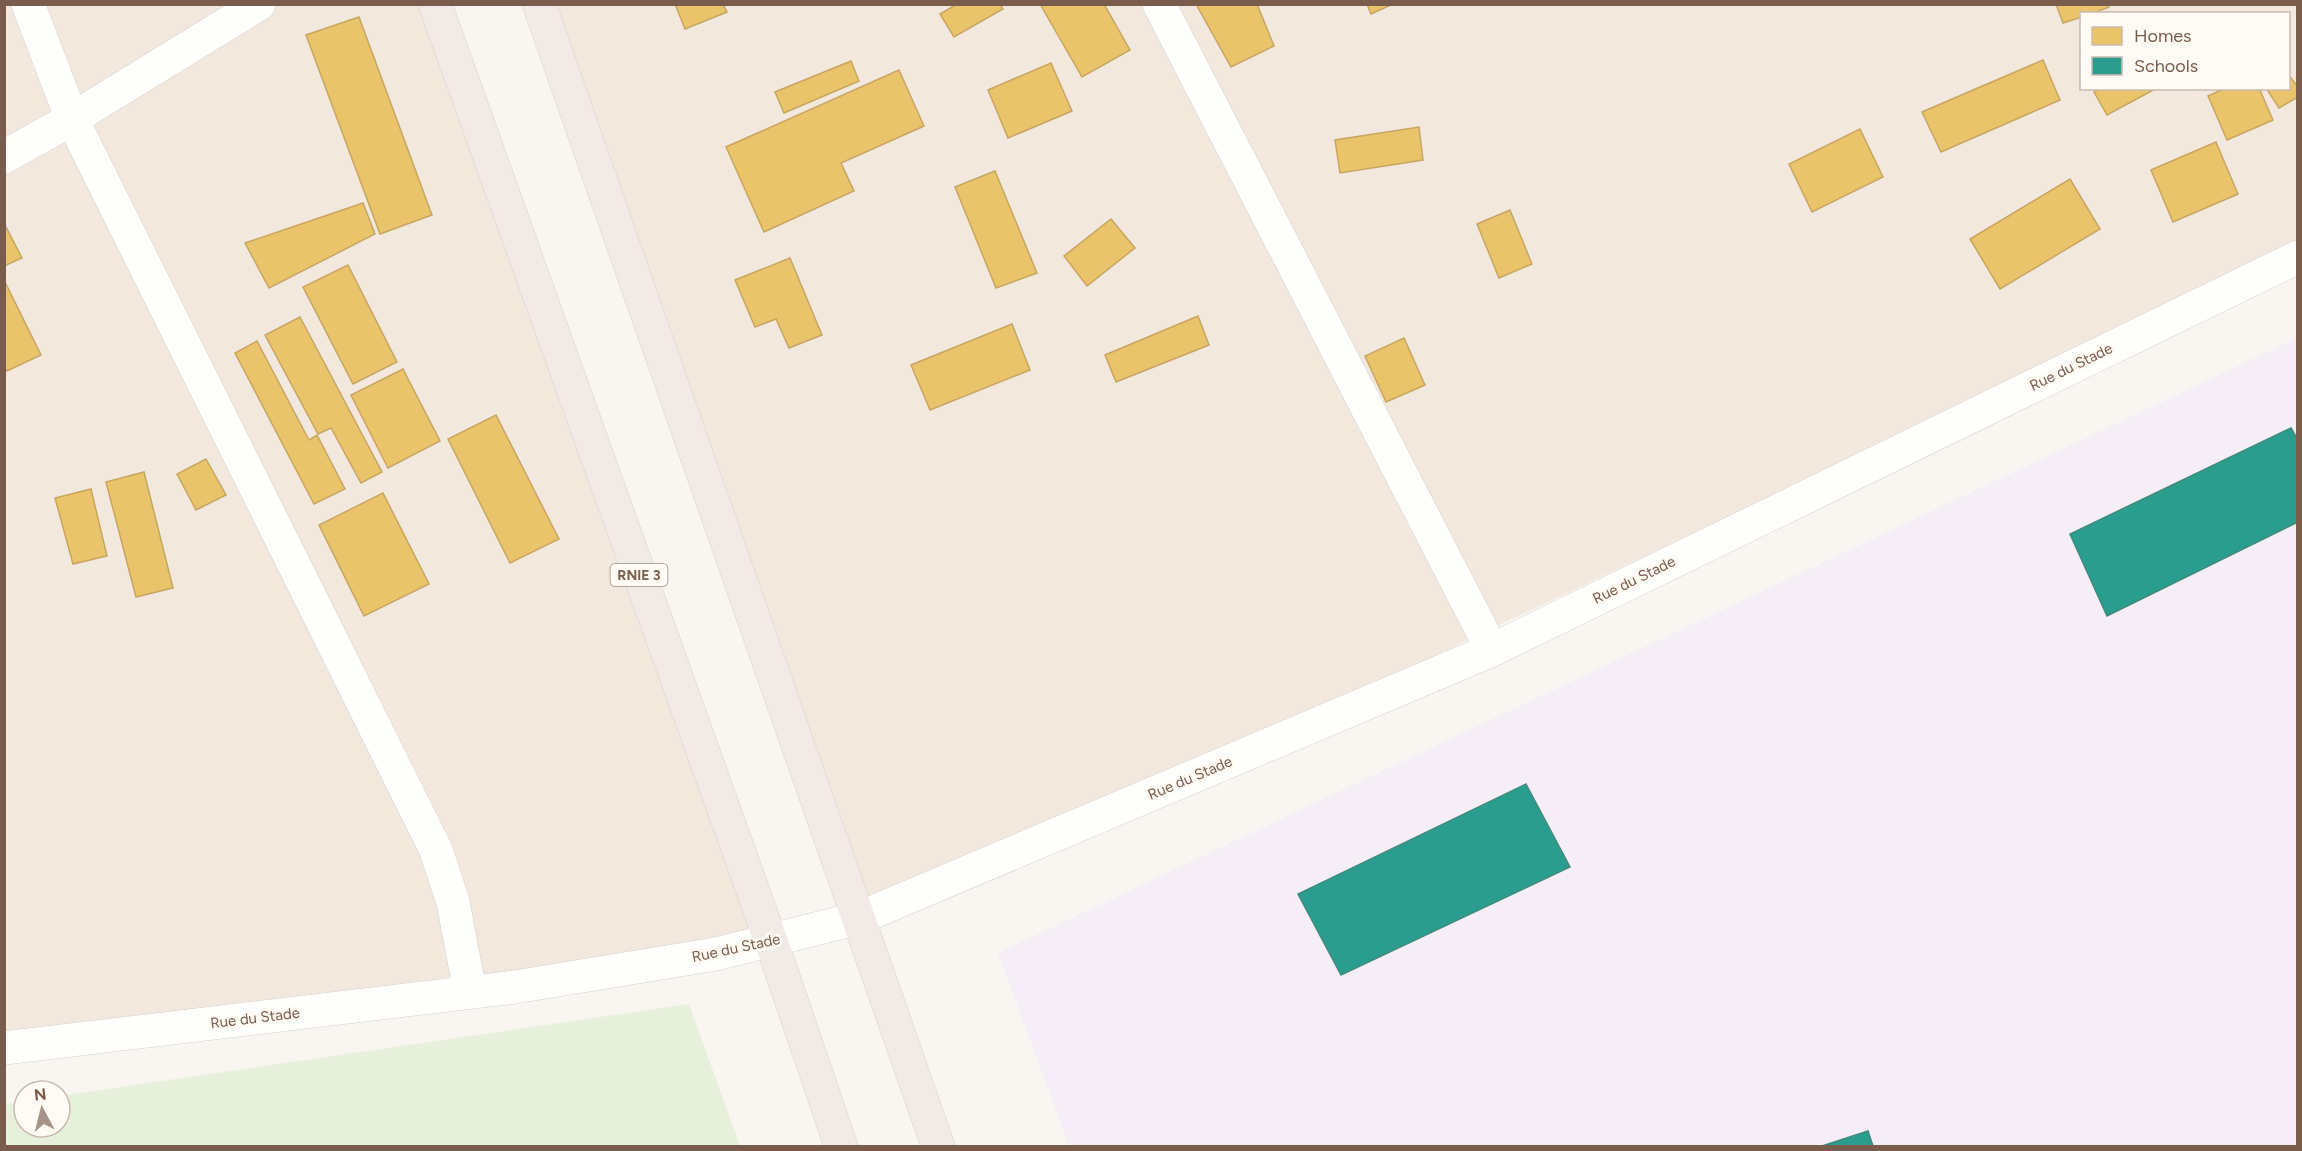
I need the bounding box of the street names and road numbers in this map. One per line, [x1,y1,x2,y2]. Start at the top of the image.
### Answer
street label: Rue du Stade [2027,339,2115,395]
street label: Rue du Stade [1590,552,1678,608]
road number: RNIE 3 [610,564,668,586]
street label: Rue du Stade [1145,752,1235,804]
street label: Rue du Stade [690,930,782,966]
street label: Rue du Stade [209,1004,301,1032]

